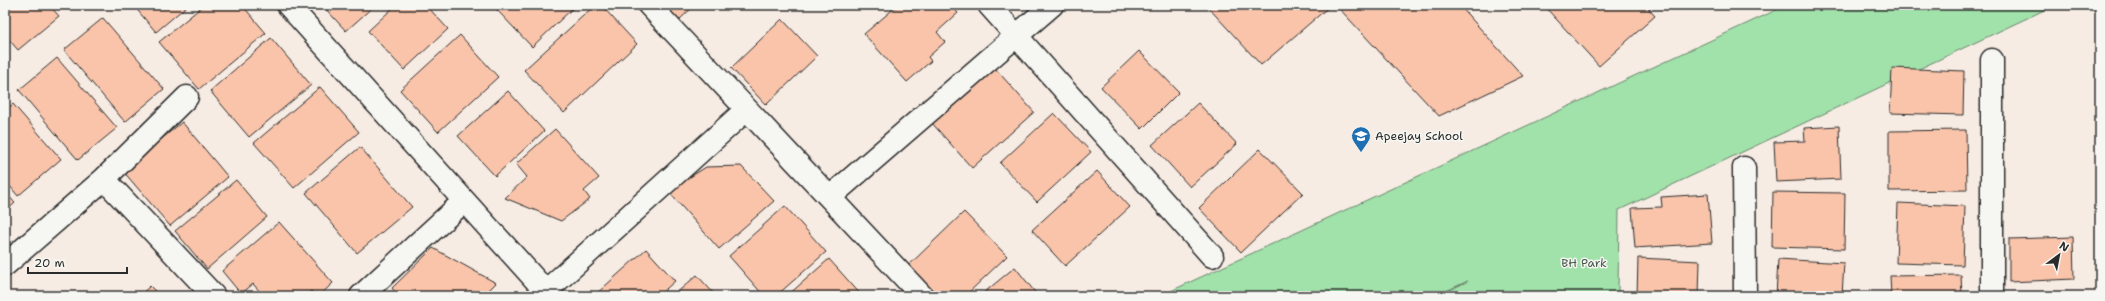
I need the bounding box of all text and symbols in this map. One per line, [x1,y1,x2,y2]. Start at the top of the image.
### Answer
school or university icon: Apeejay School [1350,125,1372,153]
place label: Apeejay School [1375,128,1463,144]
north arrow [2039,235,2079,275]
text: N [2056,238,2072,256]
scale bar [28,249,127,275]
text: 20 m [34,255,65,271]
park label: BH Park [1561,255,1607,271]

